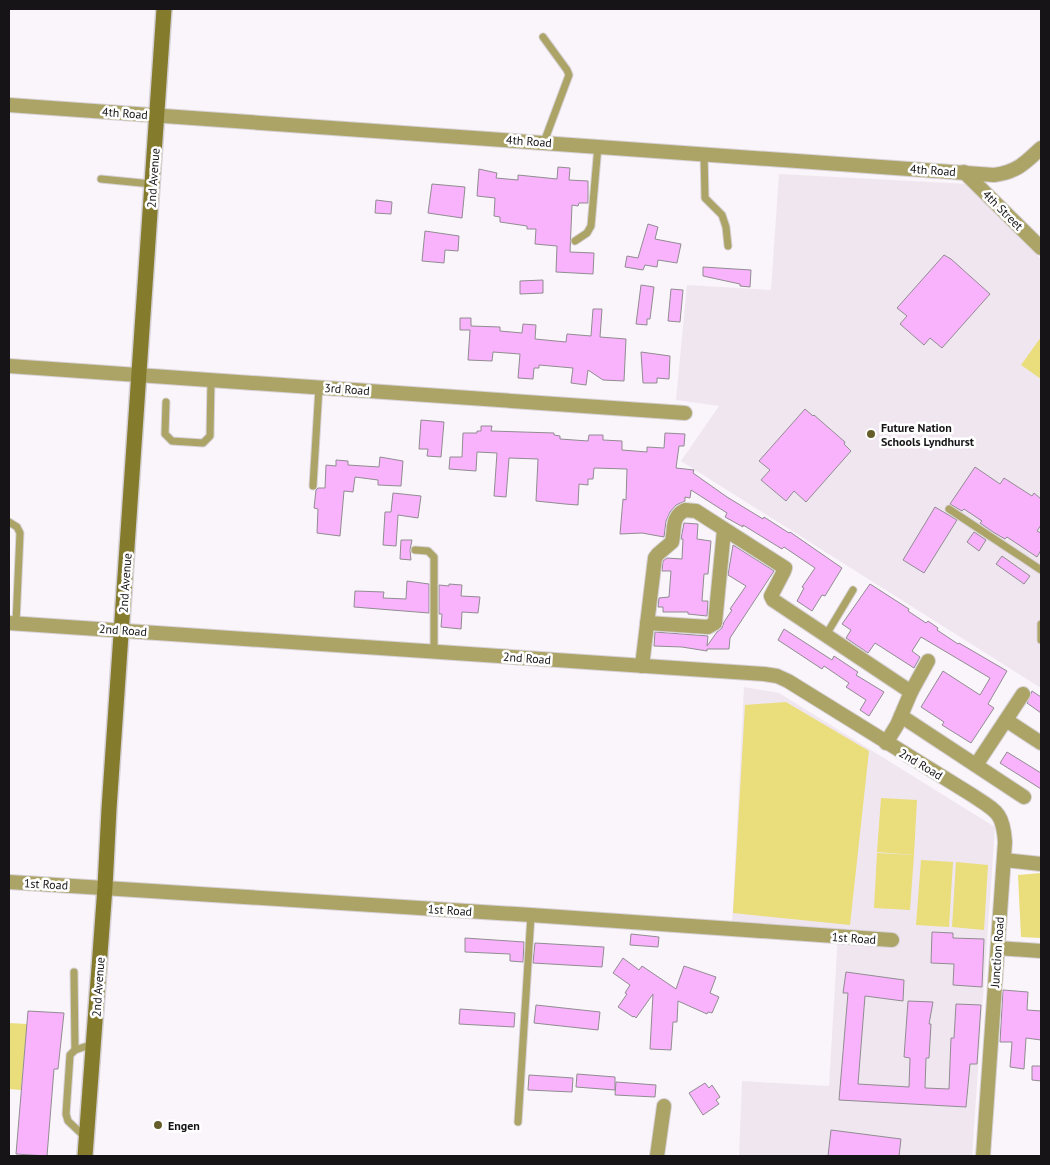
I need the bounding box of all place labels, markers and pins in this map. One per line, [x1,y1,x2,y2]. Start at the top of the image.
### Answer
place label: Future Nation Schools Lyndhurst [881,420,975,449]
marker: Future Nation Schools Lyndhurst [865,428,877,440]
place label: Engen [168,1118,200,1133]
marker: Engen [152,1119,164,1131]

